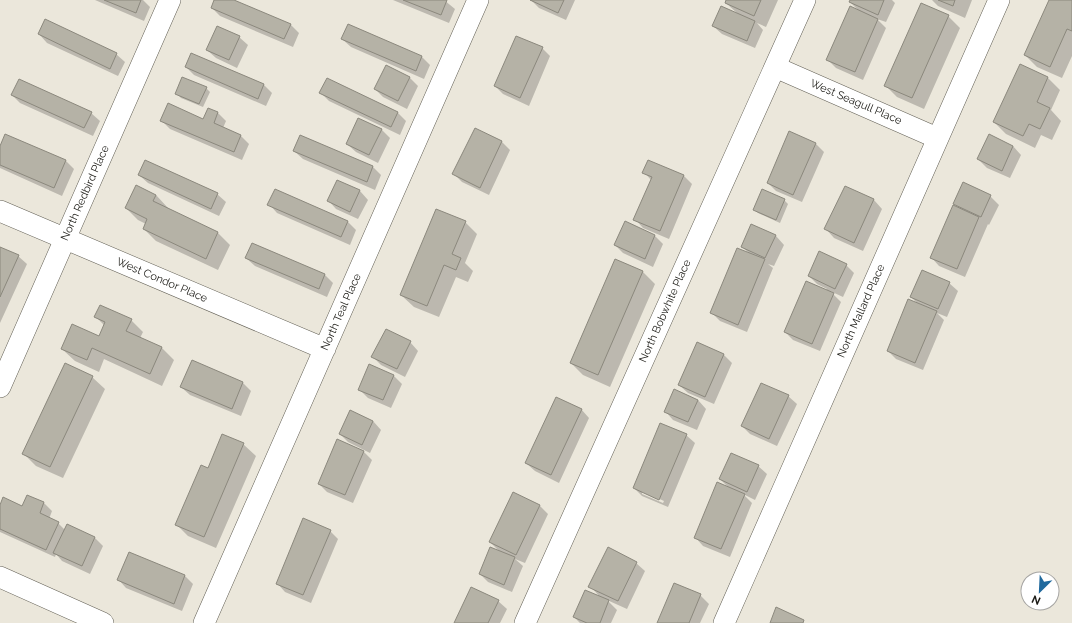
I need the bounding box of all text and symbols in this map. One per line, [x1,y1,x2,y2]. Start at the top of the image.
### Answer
street label: West Seagull Place [808,77,904,127]
street label: North Redbird Place [58,143,112,243]
street label: West Condor Place [115,255,210,305]
street label: North Bobwhite Place [636,257,694,364]
street label: North Mallard Place [835,262,888,360]
street label: North Teal Place [318,271,364,353]
north arrow [1020,571,1060,611]
text: N [1030,592,1043,607]

